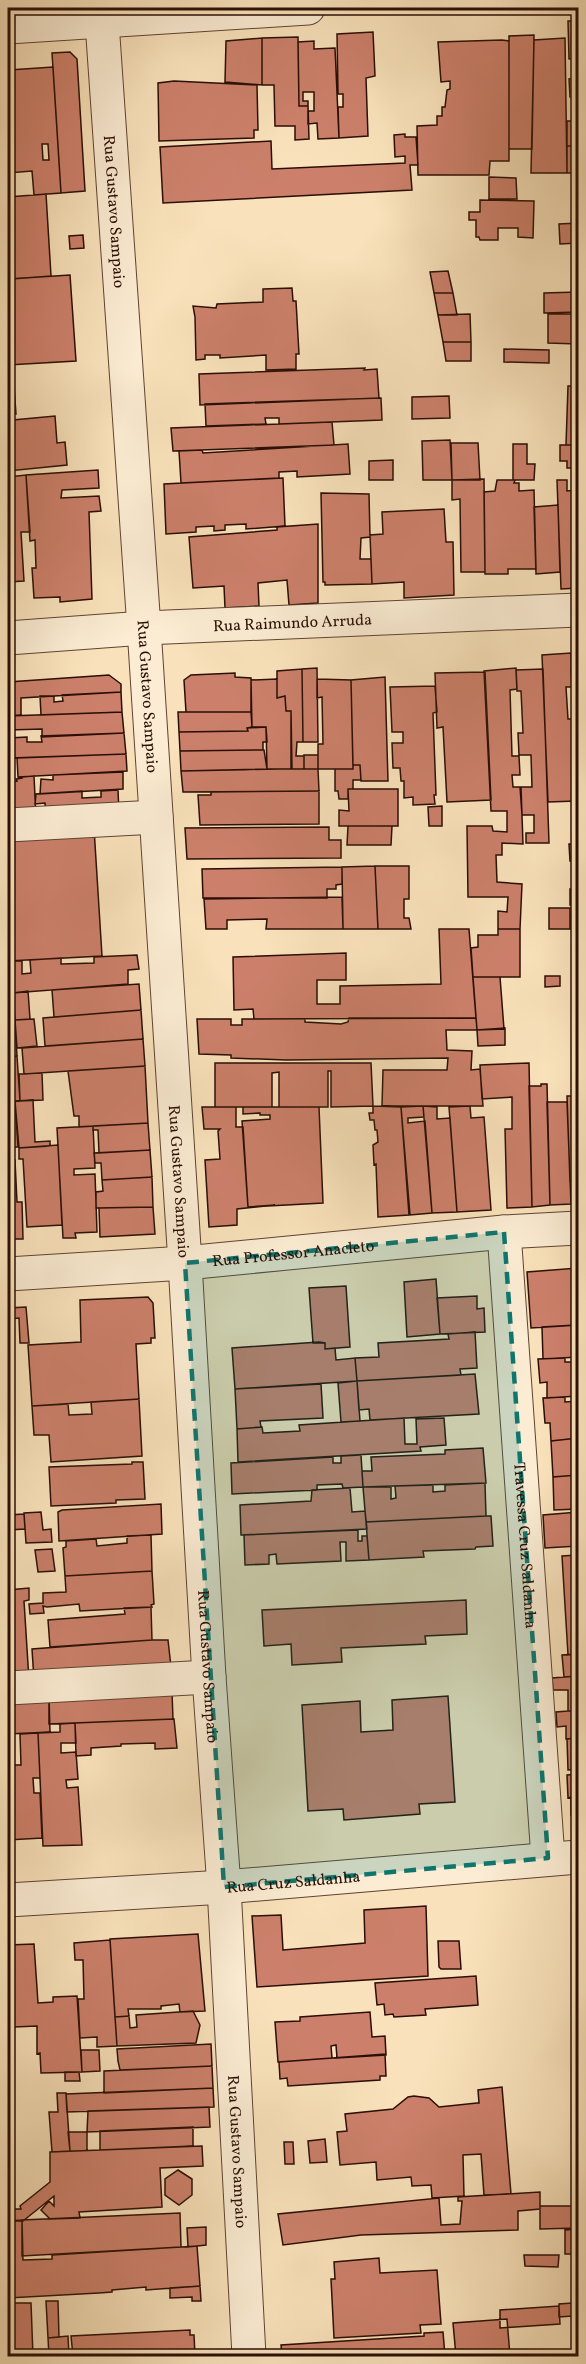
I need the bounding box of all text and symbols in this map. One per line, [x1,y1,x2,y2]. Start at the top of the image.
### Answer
street label: Rua Gustavo Sampaio [97,134,129,289]
street label: Rua Raimundo Arruda [213,610,373,638]
street label: Rua Gustavo Sampaio [130,619,162,774]
street label: Rua Gustavo Sampaio [162,1104,194,1259]
street label: Rua Professor Anacleto [211,1236,375,1273]
street label: Travessa Cruz Saldanha [507,1461,541,1629]
street label: Rua Gustavo Sampaio [191,1589,223,1744]
street label: Rua Cruz Saldanha [226,1866,361,1900]
street label: Rua Gustavo Sampaio [221,2075,251,2229]

